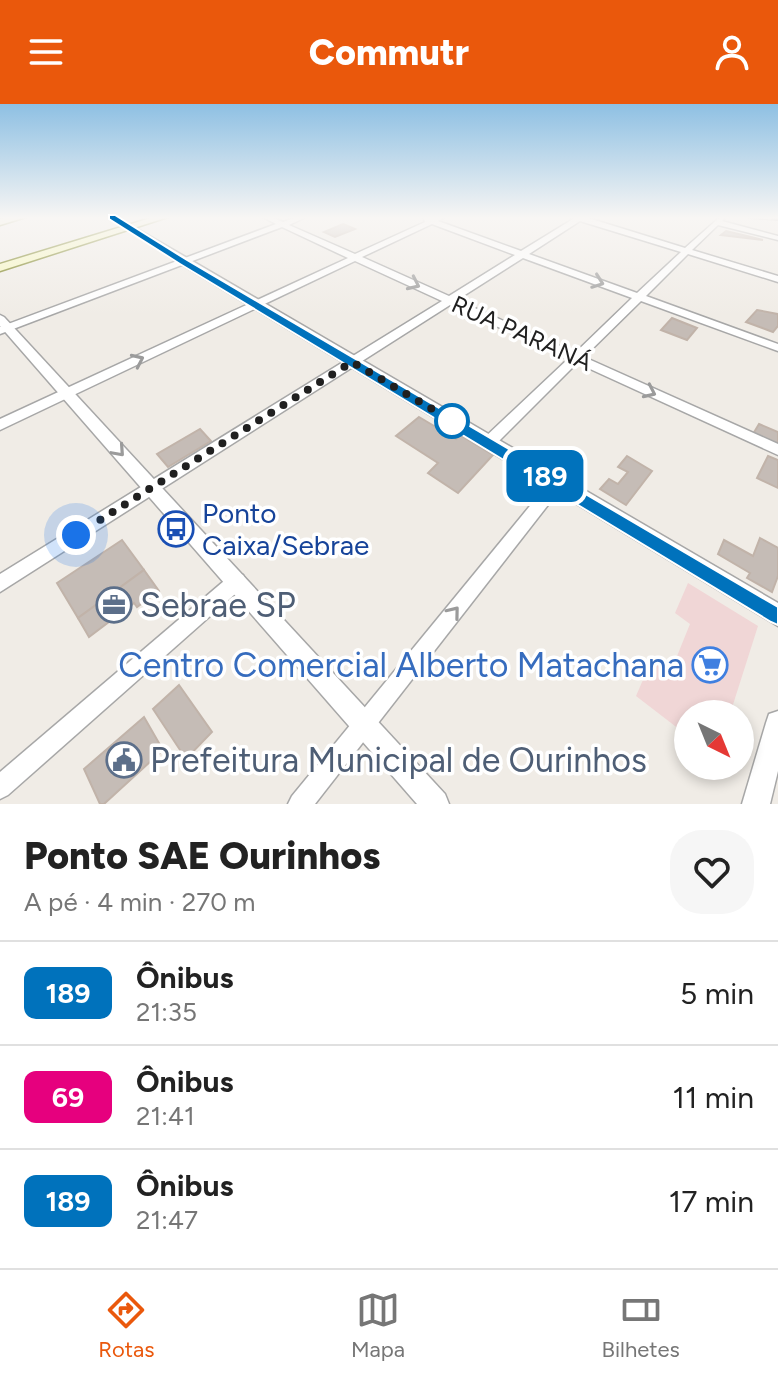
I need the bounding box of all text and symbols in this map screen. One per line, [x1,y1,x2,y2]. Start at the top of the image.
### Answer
icon: menu [24,30,68,74]
icon: person [710,30,754,74]
text: Commutr [309,31,469,74]
one-way arrow [590,272,604,289]
one-way arrow [405,274,420,290]
street label: RUA PARANÁ [447,289,597,377]
one-way arrow [129,353,144,369]
one-way arrow [642,382,656,398]
unlabelled marker [435,404,469,438]
one-way arrow [110,441,124,456]
line badge: 189 [499,450,591,502]
text: 189 [522,459,568,493]
place label: Ponto Caixa/Sebrae [202,496,369,562]
bus stop icon: Ponto Caixa/Sebrae [157,510,195,548]
your location [56,515,96,555]
place label: Sebrae SP [140,585,296,626]
office icon: Sebrae SP [95,586,133,624]
one-way arrow [444,607,459,621]
place label: Centro Comercial Alberto Matachana [118,645,684,686]
supermarket icon: Centro Comercial Alberto Matachana [691,646,729,684]
north arrow [674,700,754,780]
map controls [674,700,754,780]
place label: Prefeitura Municipal de Ourinhos [150,740,647,781]
public building icon: Prefeitura Municipal de Ourinhos [105,741,143,779]
button: heart [670,830,754,914]
text: Ponto SAE Ourinhos [24,833,380,879]
text: A pé · 4 min · 270 m [24,886,255,918]
text: Ônibus [136,959,233,996]
text: 5 min [680,975,754,1012]
text: 189 [45,976,91,1010]
text: 21:35 [136,996,197,1028]
text: Ônibus [136,1063,233,1100]
text: 11 min [673,1079,754,1116]
text: 69 [52,1080,84,1114]
text: 21:41 [136,1100,195,1132]
text: Ônibus [136,1167,233,1204]
text: 17 min [669,1183,754,1220]
text: 189 [45,1184,91,1218]
text: 21:47 [136,1204,198,1236]
tab: Rotas [98,1288,155,1363]
tab: Mapa [351,1288,405,1363]
tab: Bilhetes [602,1288,680,1363]

